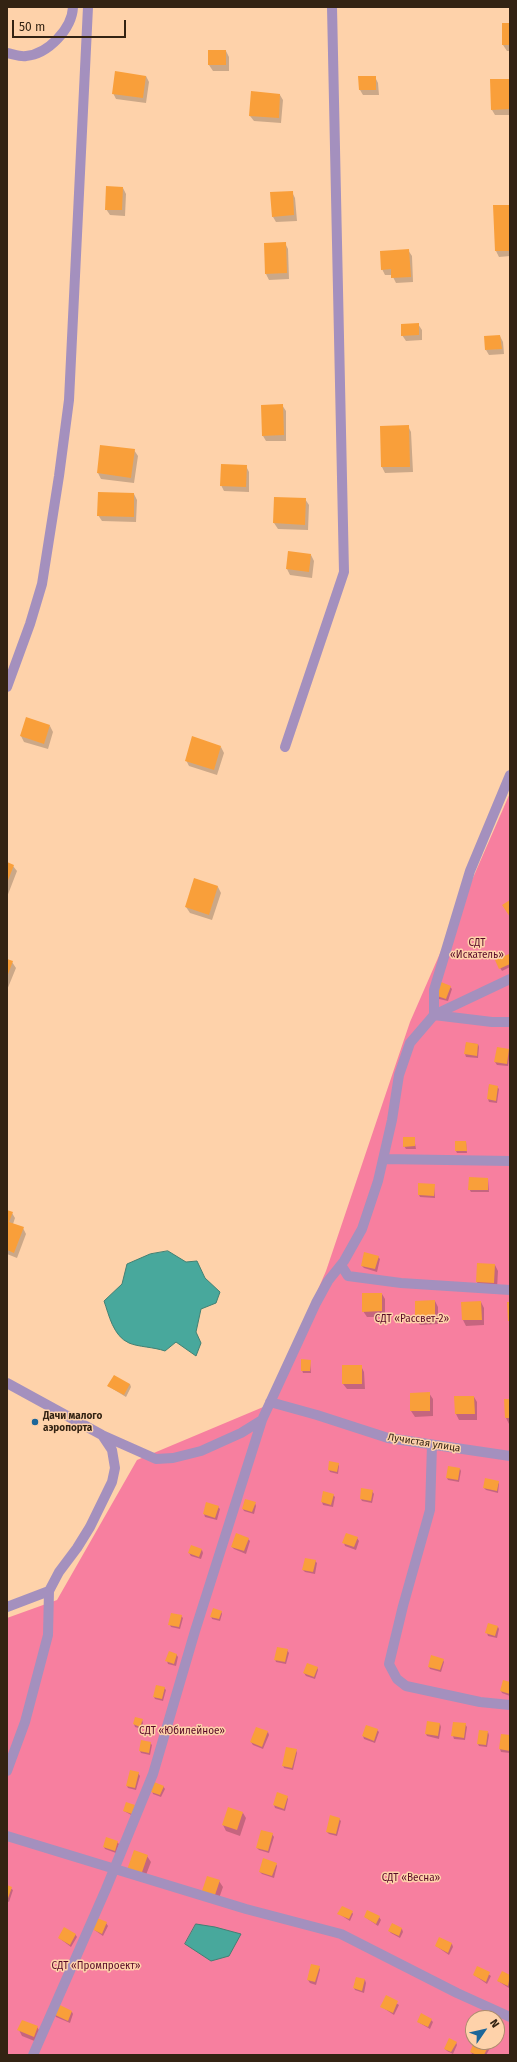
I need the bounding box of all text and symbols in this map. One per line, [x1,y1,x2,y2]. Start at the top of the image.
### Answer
scale bar [14,12,128,38]
text: 50 m [19,20,45,34]
park label: СДТ «Искатель» [450,937,504,960]
park label: СДТ «Рассвет-2» [375,1313,449,1325]
place label: Дачи малого аэропорта [43,1410,102,1434]
marker: Дачи малого аэропорта [30,1417,40,1427]
street label: Лучистая улица [387,1431,461,1455]
park label: СДТ «Юбилейное» [139,1725,225,1737]
park label: СДТ «Весна» [382,1872,440,1884]
park label: СДТ «Промпроект» [52,1960,140,1972]
north arrow [465,2010,505,2050]
text: N [487,2017,502,2030]

